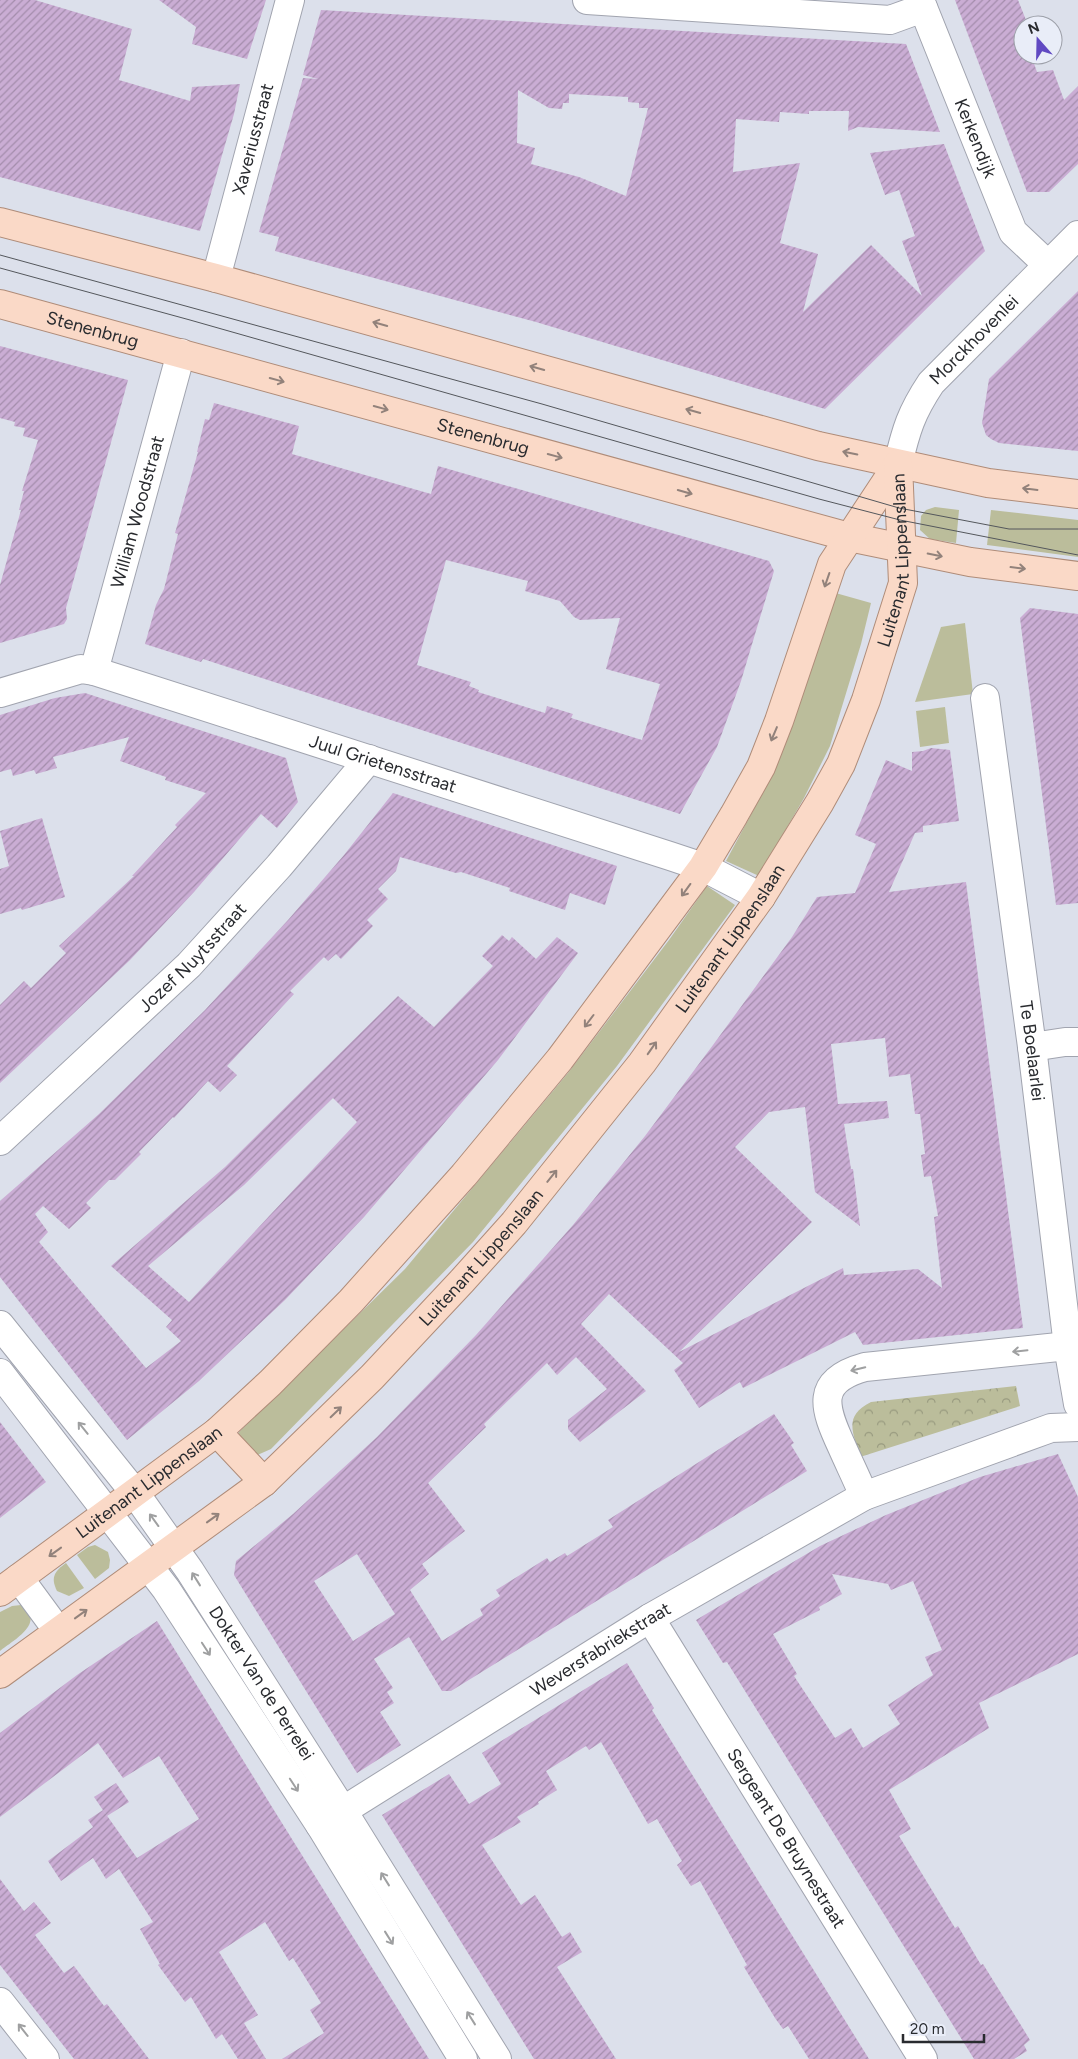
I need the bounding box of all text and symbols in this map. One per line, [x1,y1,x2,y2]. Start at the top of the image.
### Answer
north arrow [1013,15,1063,65]
text: N [1026,18,1042,38]
street label: Xaveriusstraat [228,81,278,197]
street label: Kerkendijk [950,95,1001,181]
street label: Morckhovenlei [925,290,1023,389]
street label: Stenenbrug [44,306,141,353]
one-way arrow [373,318,389,328]
one-way arrow [529,362,545,372]
one-way arrow [269,375,285,385]
one-way arrow [373,404,389,413]
one-way arrow [686,406,702,416]
street label: Stenenbrug [434,413,532,460]
street label: William Woodstraat [106,433,169,591]
one-way arrow [843,448,859,457]
one-way arrow [546,451,562,461]
street label: Luitenant Lippenslaan [872,473,914,650]
one-way arrow [1022,484,1038,494]
one-way arrow [676,487,692,497]
one-way arrow [927,551,943,560]
one-way arrow [1010,563,1026,573]
one-way arrow [821,572,831,588]
one-way arrow [769,726,779,741]
street label: Juul Grietensstraat [307,730,459,798]
street label: Luitenant Lippenslaan [671,860,790,1017]
one-way arrow [681,883,691,897]
street label: Jozef Nuytsstraat [134,898,251,1017]
street label: Te Boelaarlei [1015,999,1049,1102]
one-way arrow [584,1014,595,1027]
one-way arrow [647,1042,657,1056]
one-way arrow [546,1170,557,1183]
street label: Luitenant Lippenslaan [414,1184,548,1331]
one-way arrow [1012,1346,1028,1356]
one-way arrow [851,1365,867,1374]
one-way arrow [330,1406,342,1418]
street label: Luitenant Lippenslaan [71,1421,226,1543]
one-way arrow [77,1422,88,1435]
one-way arrow [149,1513,159,1527]
one-way arrow [206,1513,219,1524]
one-way arrow [48,1547,62,1557]
one-way arrow [190,1573,200,1587]
street label: Weversfabriekstraat [526,1597,675,1701]
street label: Dokter Van de Perrelei [204,1602,319,1765]
one-way arrow [74,1609,88,1619]
one-way arrow [200,1642,211,1656]
street label: Sergeant De Bruynestraat [722,1744,850,1932]
one-way arrow [289,1778,299,1792]
one-way arrow [380,1873,390,1887]
one-way arrow [385,1931,395,1945]
one-way arrow [466,2011,476,2025]
scale bar [903,2012,984,2044]
text: 20 m [910,2020,944,2038]
one-way arrow [17,2024,28,2037]

